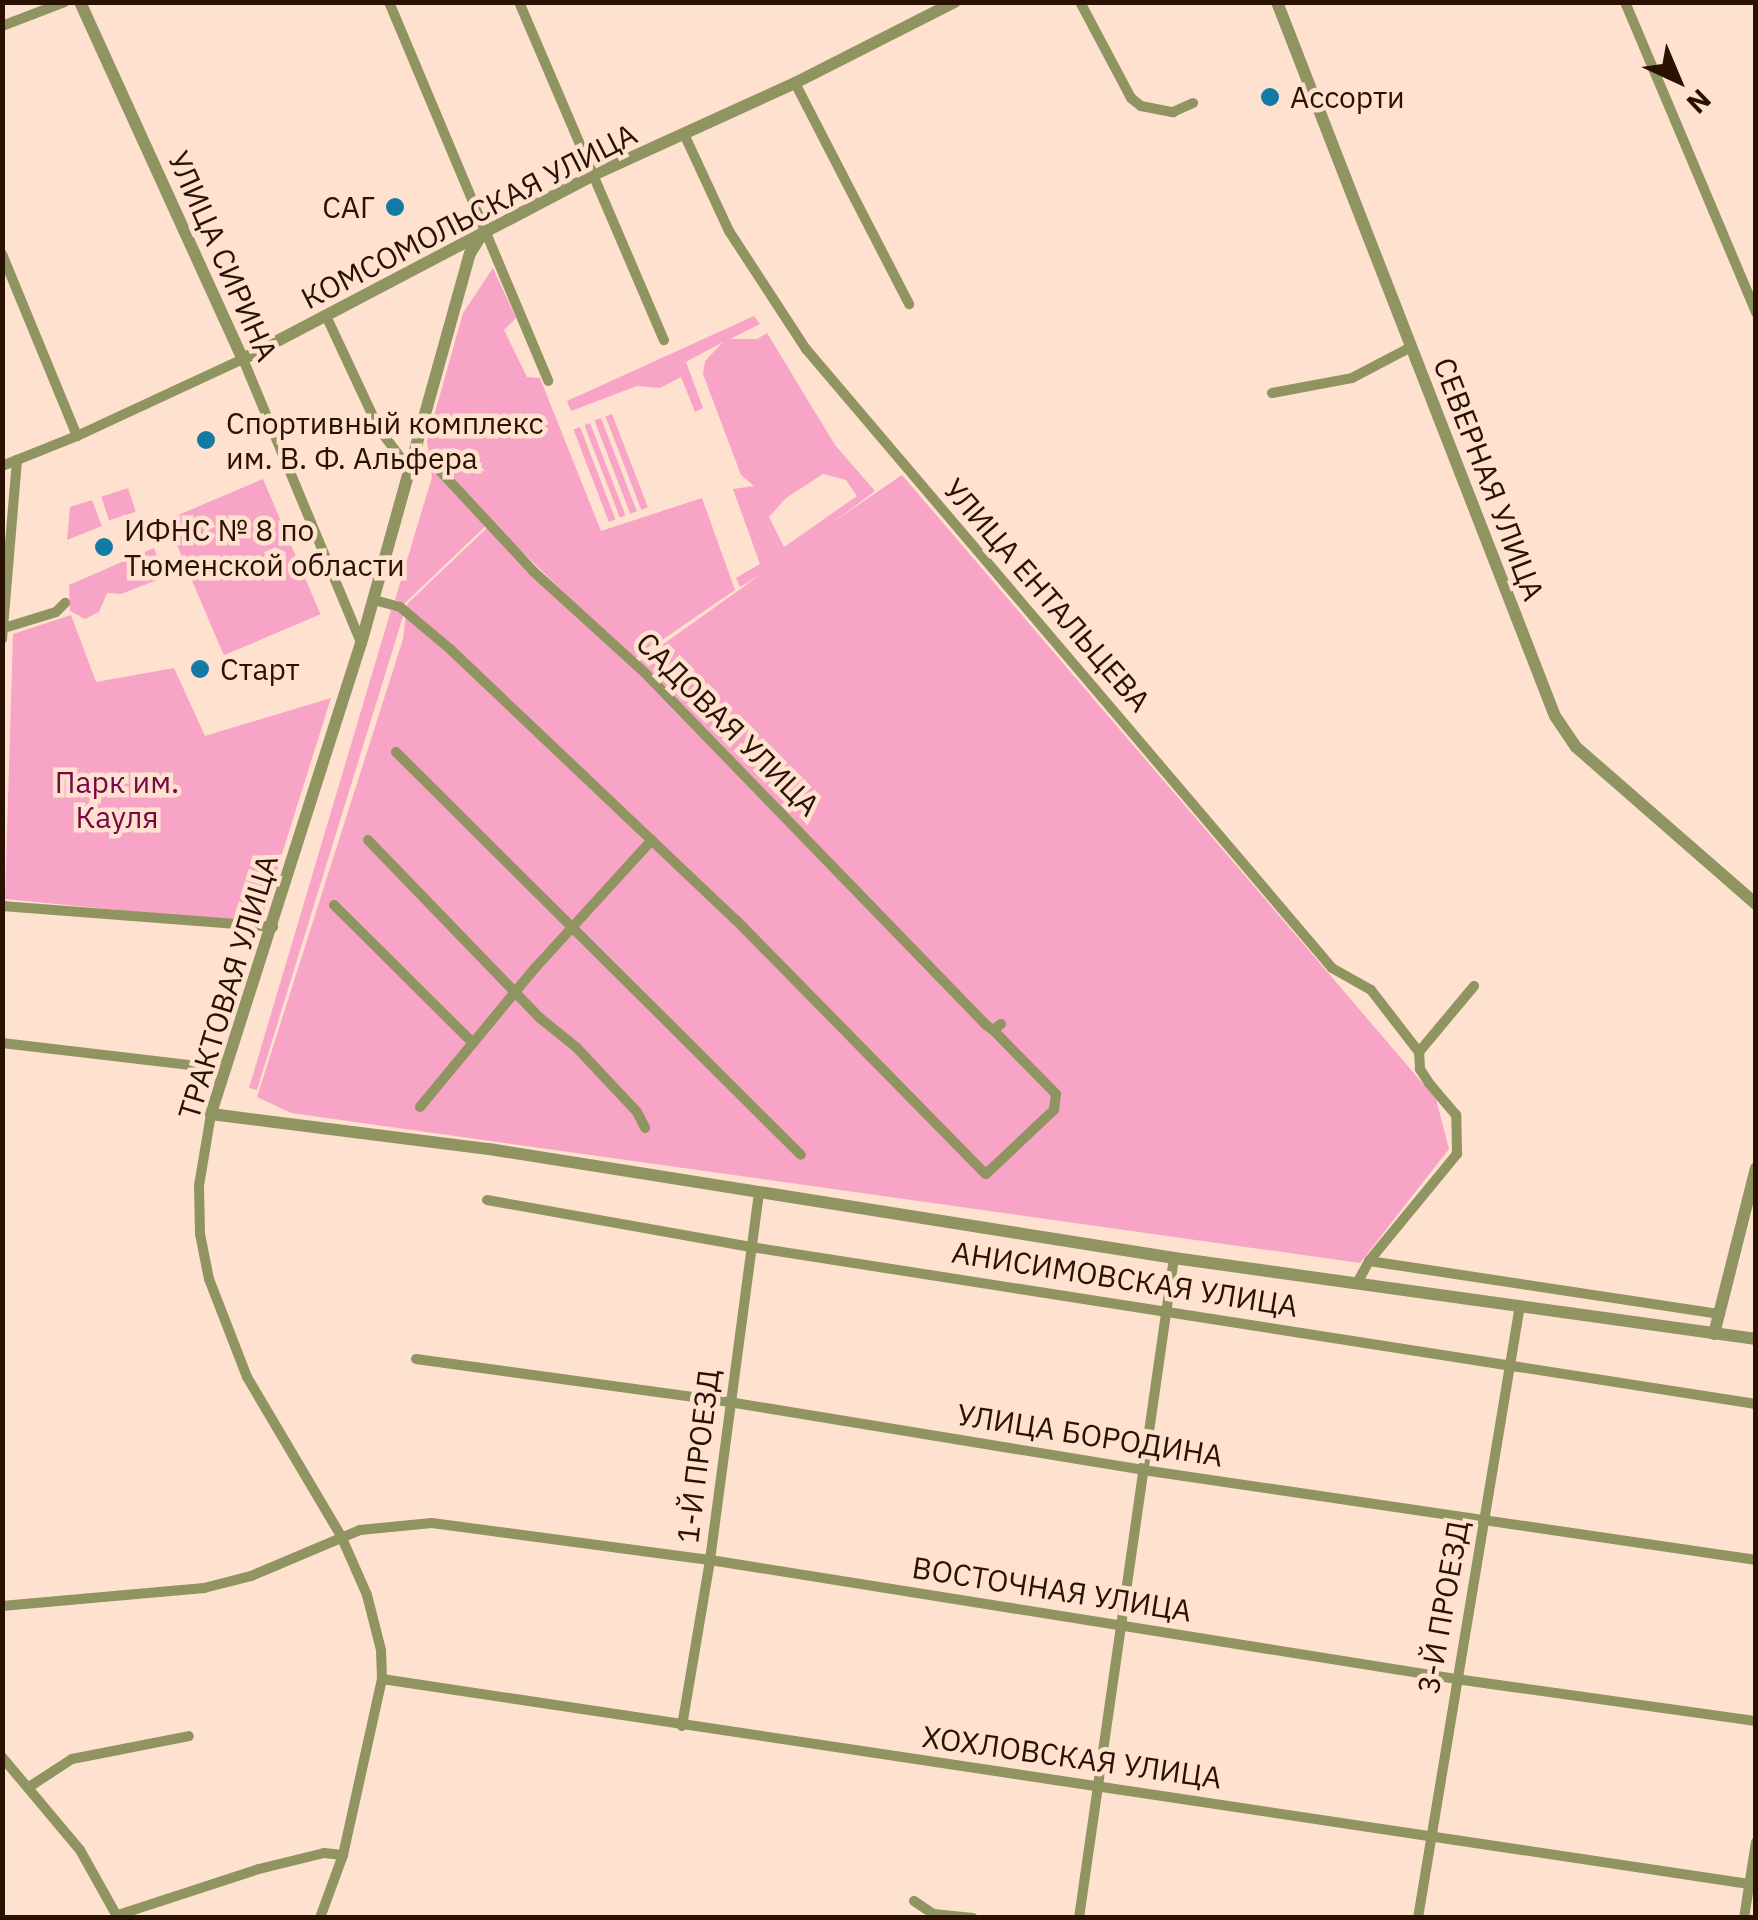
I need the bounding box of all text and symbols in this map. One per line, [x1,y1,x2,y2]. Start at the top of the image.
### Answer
north arrow [1628,30,1728,130]
place label: Ассорти [1290,79,1405,115]
text: N [1679,82,1719,122]
marker: Ассорти [1259,86,1281,108]
street label: КОМСОМОЛЬСКАЯ УЛИЦА [295,116,643,316]
street label: УЛИЦА СИРИНА [161,145,285,367]
place label: САГ [322,189,375,225]
marker: САГ [384,196,406,218]
street label: СЕВЕРНАЯ УЛИЦА [1426,352,1552,606]
place label: Спортивный комплекс им. В. Ф. Альфера [226,405,544,476]
marker: Спортивный комплекс им. В. Ф. Альфера [195,429,217,451]
street label: УЛИЦА ЕНТАЛЬЦЕВА [936,471,1158,719]
place label: ИФНС № 8 по Тюменской области [124,512,405,582]
marker: ИФНС № 8 по Тюменской области [93,536,115,558]
street label: САДОВАЯ УЛИЦА [629,625,827,823]
place label: Старт [220,651,300,687]
marker: Старт [189,658,211,680]
park label: Парк им. Кауля [55,764,179,834]
street label: ТРАКТОВАЯ УЛИЦА [171,850,285,1124]
street label: АНИСИМОВСКАЯ УЛИЦА [949,1234,1301,1324]
street label: 1-Й ПРОЕЗД [669,1367,727,1545]
street label: УЛИЦА БОРОДИНА [954,1396,1226,1474]
street label: 3-Й ПРОЕЗД [1410,1518,1476,1696]
street label: ВОСТОЧНАЯ УЛИЦА [910,1549,1194,1629]
street label: ХОХЛОВСКАЯ УЛИЦА [920,1718,1224,1796]

